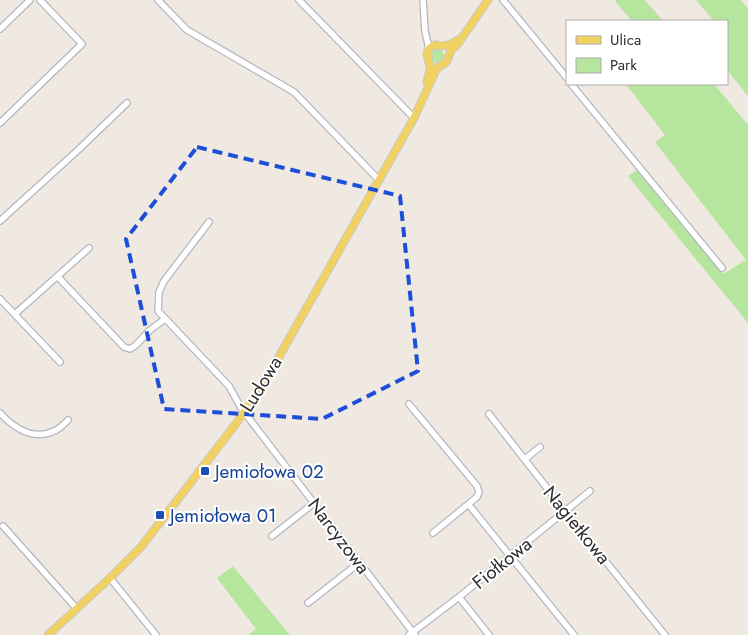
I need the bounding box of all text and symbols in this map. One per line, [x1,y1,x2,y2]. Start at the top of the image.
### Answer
legend [566,20,728,85]
text: Ulica [610,29,641,51]
text: Park [610,54,637,76]
street label: Ludowa [233,351,289,417]
place label: Jemiołowa 02 [212,458,324,485]
marker: Jemiołowa 02 [199,465,211,477]
street label: Nagietkowa [537,480,617,570]
street label: Narcyzowa [302,492,376,580]
place label: Jemiołowa 01 [167,502,277,529]
marker: Jemiołowa 01 [154,509,166,521]
street label: Fiołkowa [467,531,537,595]

